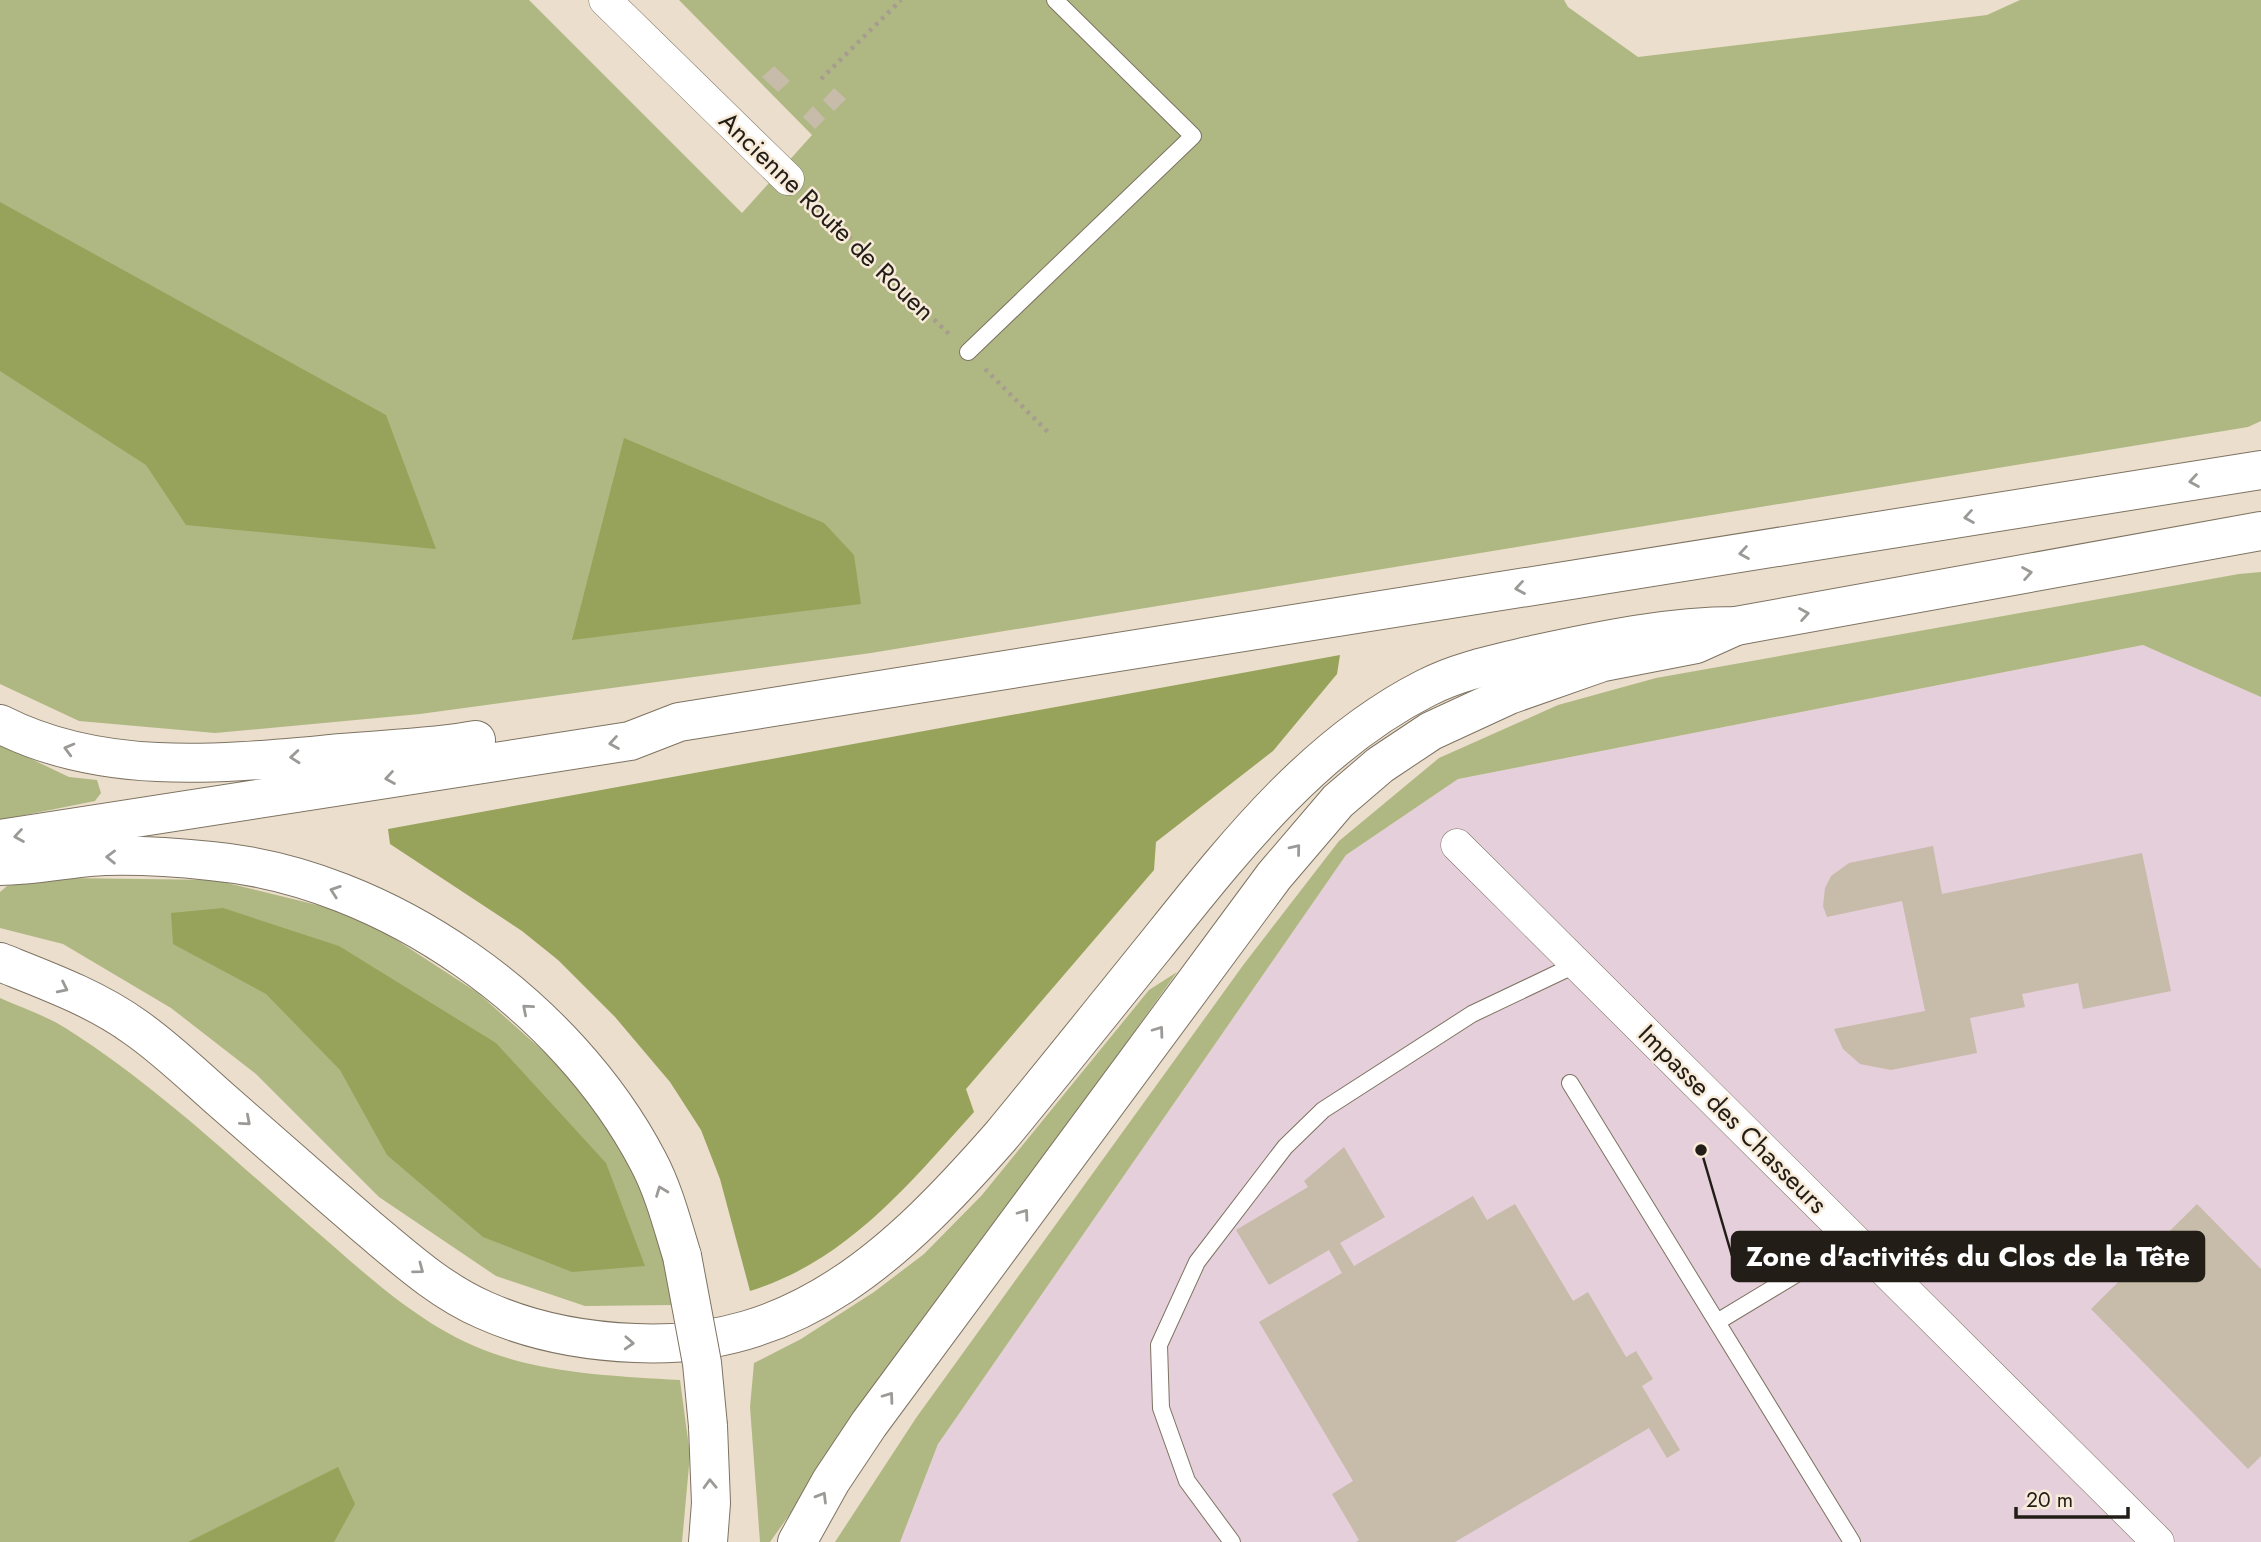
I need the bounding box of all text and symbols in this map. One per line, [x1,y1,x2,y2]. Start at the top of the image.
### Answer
street label: Ancienne Route de Rouen [711,103,943,329]
one-way arrow [2188,474,2200,489]
one-way arrow [1963,509,1975,524]
one-way arrow [1738,545,1750,560]
one-way arrow [2021,566,2033,581]
one-way arrow [1514,580,1526,595]
one-way arrow [1798,607,1809,622]
one-way arrow [608,735,620,750]
one-way arrow [63,742,75,757]
one-way arrow [289,749,300,764]
one-way arrow [384,770,395,785]
one-way arrow [14,828,25,843]
one-way arrow [1287,844,1300,856]
one-way arrow [106,849,116,865]
one-way arrow [329,885,341,899]
one-way arrow [56,980,68,994]
one-way arrow [523,1005,536,1017]
street label: Impasse des Chasseurs [1630,1016,1836,1222]
one-way arrow [1151,1026,1164,1039]
one-way arrow [238,1113,251,1125]
one-way arrow [656,1185,670,1197]
one-way arrow [1016,1209,1028,1222]
callout: Zone d'activités du Clos de la Tête [1732,1232,2204,1281]
text: Zone d'activités du Clos de la Tête [1746,1236,2190,1277]
one-way arrow [411,1260,424,1273]
one-way arrow [624,1335,635,1350]
one-way arrow [881,1392,893,1405]
scale bar [2016,1476,2128,1520]
one-way arrow [703,1478,718,1489]
text: 20 m [2026,1485,2073,1515]
one-way arrow [814,1491,827,1504]

